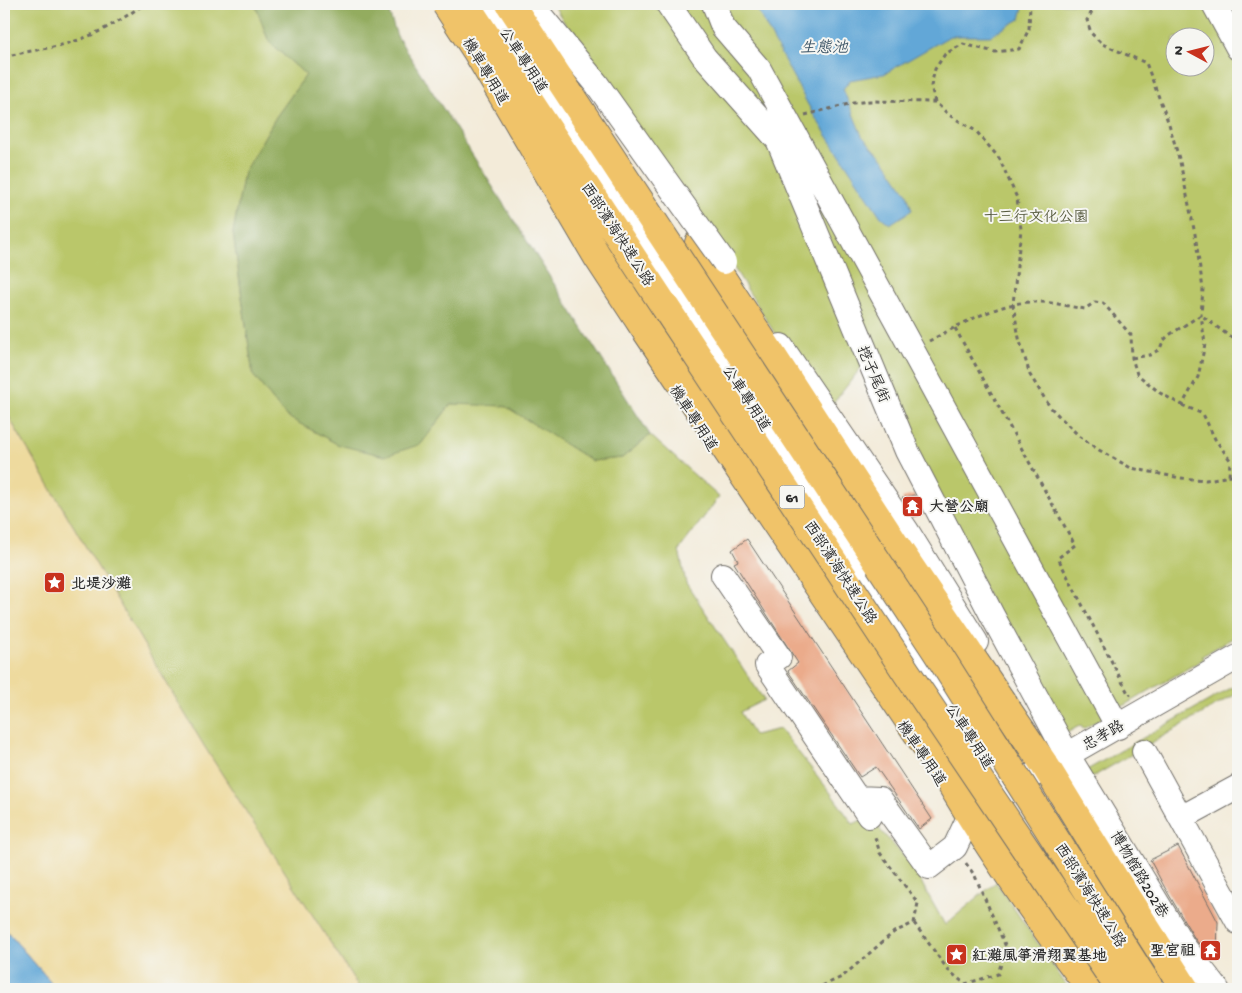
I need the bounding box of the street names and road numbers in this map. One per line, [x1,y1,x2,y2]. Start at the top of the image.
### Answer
street label: 公車專用道 [494,25,550,97]
street label: 機車專用道 [457,35,511,109]
street label: 西部濱海快速公路 [576,179,657,290]
street label: 挖子尾街 [852,344,892,406]
street label: 公車專用道 [717,363,773,435]
street label: 機車專用道 [664,383,720,455]
road number: 61 [780,486,804,508]
street label: 西部濱海快速公路 [799,517,880,628]
street label: 公車專用道 [940,701,996,773]
street label: 機車專用道 [892,718,949,790]
street label: 忠孝路 [1080,718,1128,756]
street label: 博物館路202巷 [1105,828,1172,922]
street label: 西部濱海快速公路 [1050,840,1130,952]

